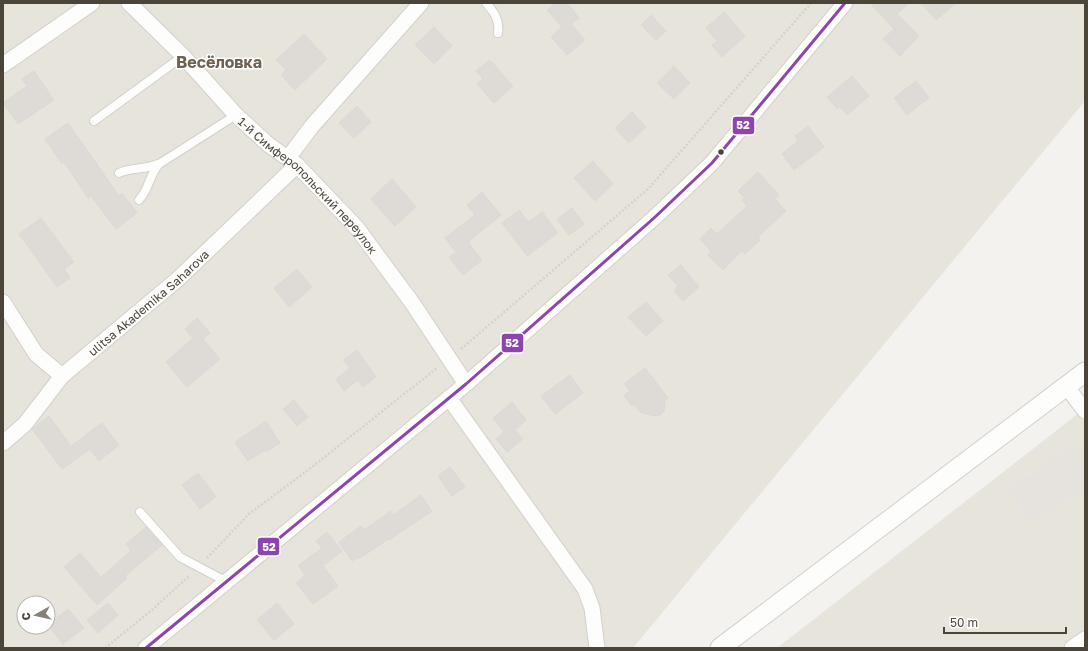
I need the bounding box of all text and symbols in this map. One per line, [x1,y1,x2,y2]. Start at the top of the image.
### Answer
district label: Весёловка [176,52,262,72]
street label: 1-й Симферопольский переулок [235,113,381,257]
line badge: 52 [732,116,755,135]
text: 52 [736,118,750,131]
unlabelled marker [716,147,726,157]
street label: ulitsa Akademika Saharova [85,246,212,359]
line badge: 52 [501,333,524,353]
text: 52 [505,336,519,349]
line badge: 52 [257,537,280,556]
text: 52 [262,540,276,553]
north arrow [16,595,56,635]
scale bar [944,609,1066,635]
text: С [19,612,33,621]
text: 50 m [950,615,978,630]

